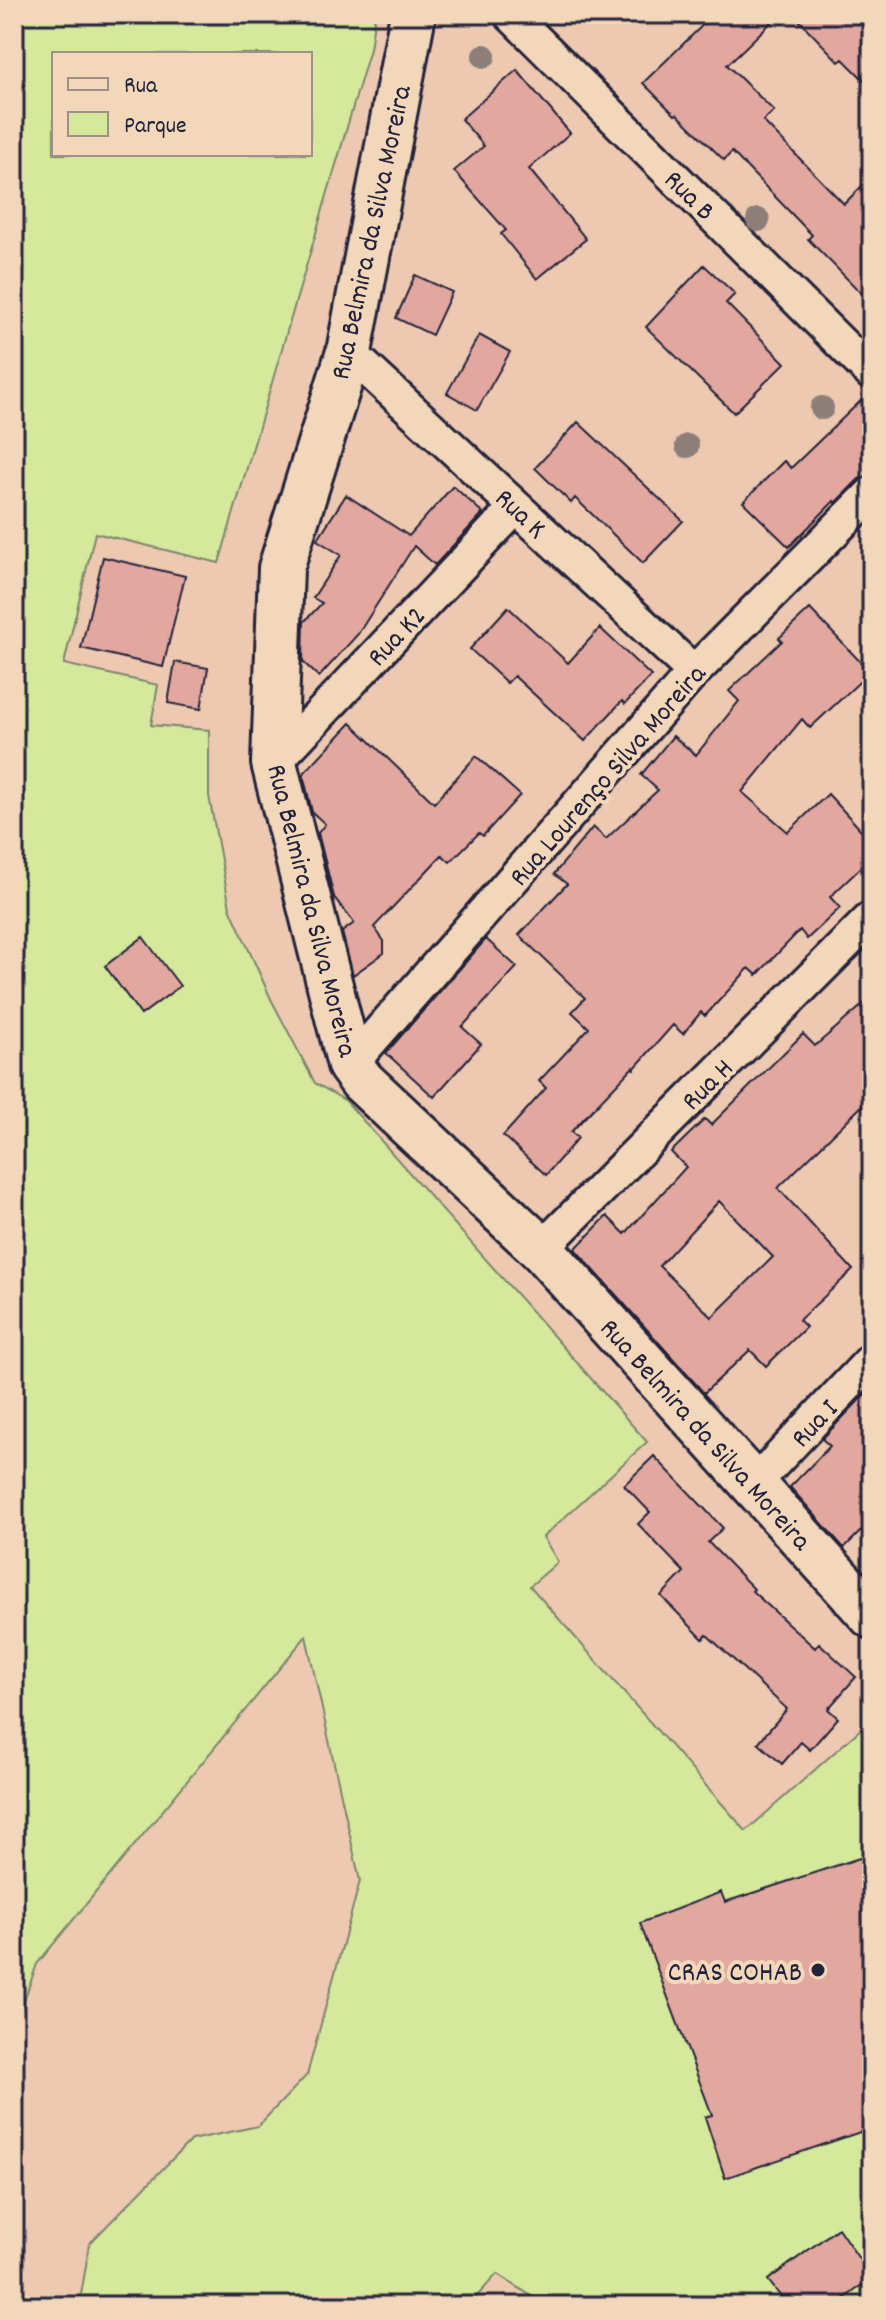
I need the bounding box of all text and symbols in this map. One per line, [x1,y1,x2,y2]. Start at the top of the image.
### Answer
legend [52,52,312,156]
text: Rua [124,70,158,104]
street label: Rua Belmira da Silva Moreira [323,81,425,384]
text: Parque [124,110,187,144]
street label: Rua B [653,163,722,232]
street label: Rua K [484,481,554,550]
street label: Rua K2 [360,599,437,678]
street label: Rua Lourenço Silva Moreira [502,657,718,897]
street label: Rua Belmira da Silva Moreira [253,761,365,1062]
street label: Rua H [674,1051,745,1122]
street label: Rua Belmira da Silva Moreira [588,1311,819,1562]
street label: Rua I [784,1392,850,1459]
place label: CRAS COHAB [668,1955,802,1995]
marker: CRAS COHAB [809,1961,827,1979]

